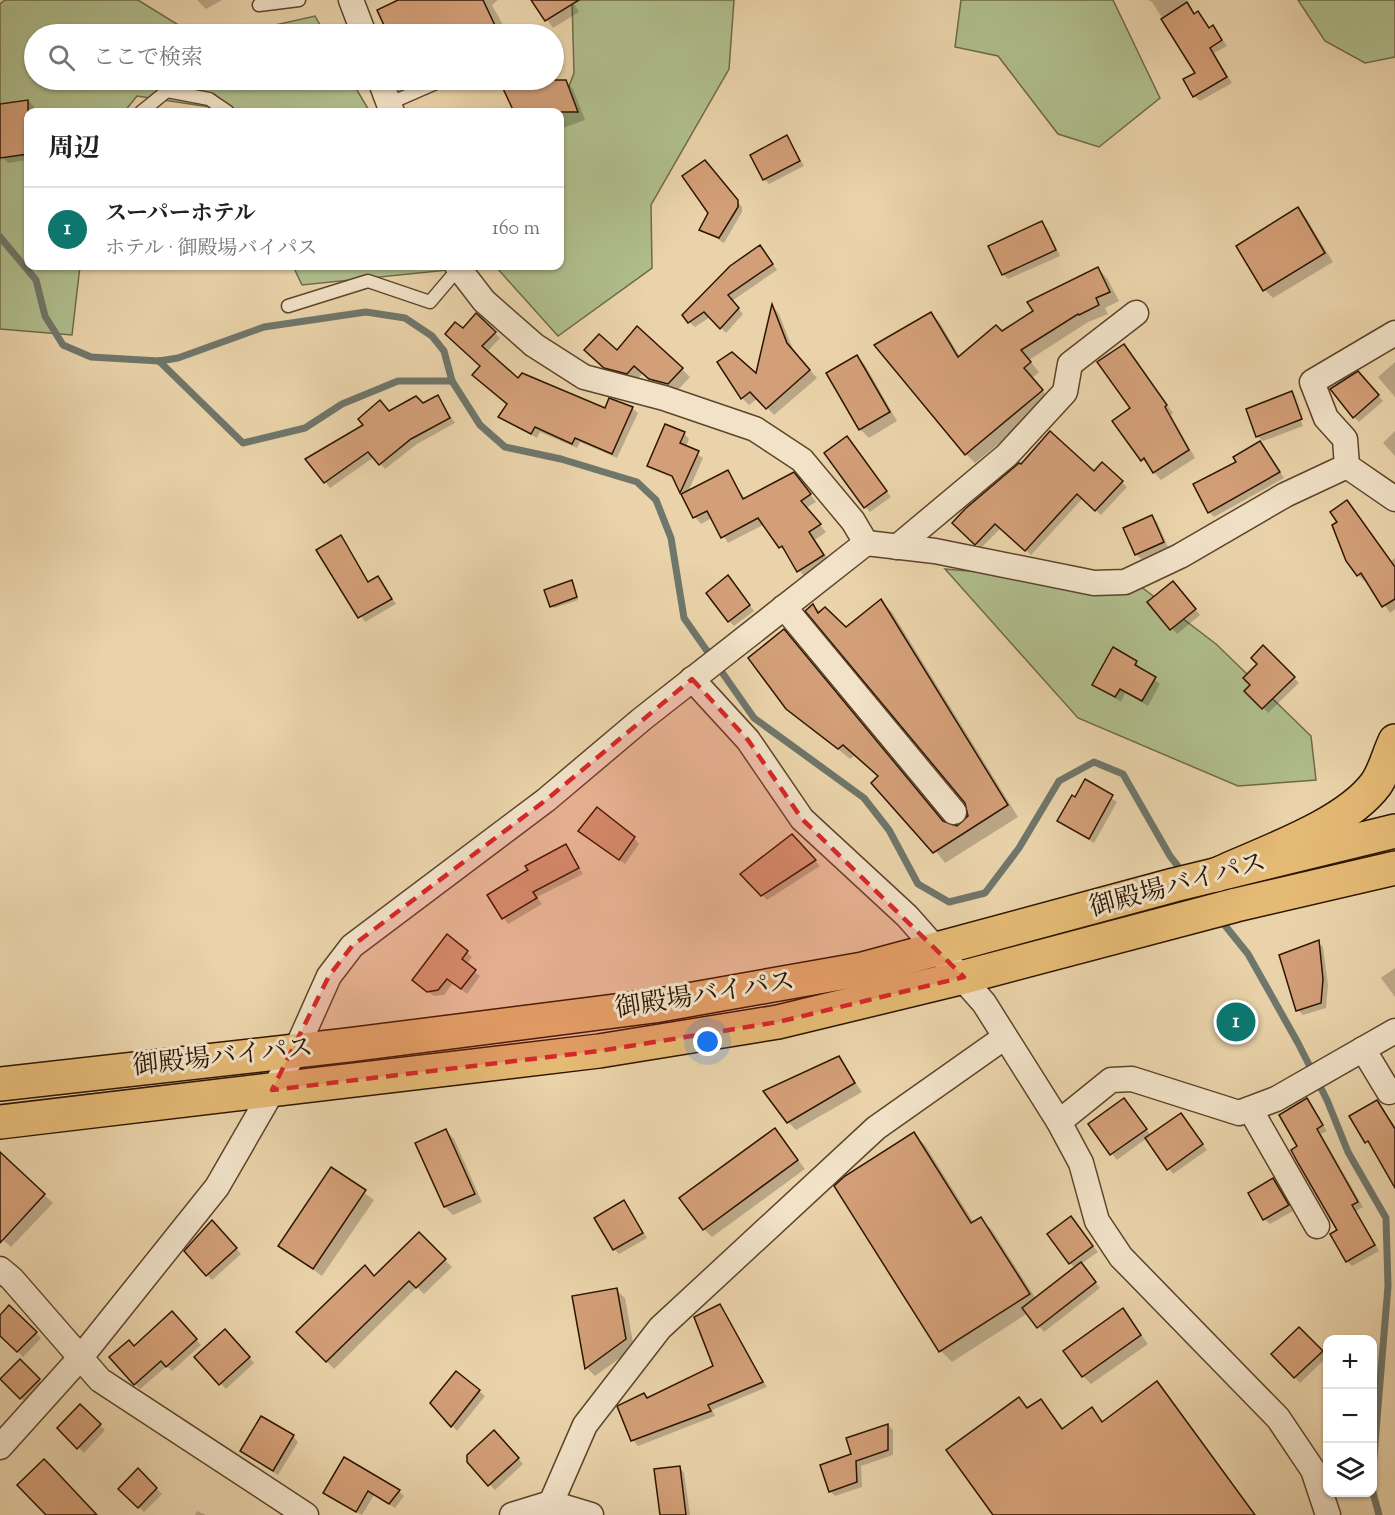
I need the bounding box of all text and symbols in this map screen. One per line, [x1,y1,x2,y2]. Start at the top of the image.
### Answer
search box [24,24,564,90]
icon: search [45,41,78,74]
text: ここで検索 [93,43,203,75]
text: 周辺 [48,131,100,168]
text: スーパーホテル [105,199,256,231]
text: 1 [64,215,71,244]
text: 160 m [492,215,540,244]
text: ホテル · 御殿場バイパス [105,235,317,264]
street label: 御殿場バイパス [1086,845,1270,927]
street label: 御殿場バイパス [612,964,798,1028]
pin: 1 [1216,1000,1256,1044]
your location [693,1027,722,1056]
street label: 御殿場バイパス [131,1030,315,1086]
map controls [1323,1335,1377,1497]
button: + [1323,1335,1377,1389]
button: − [1323,1389,1377,1443]
button: layers [1323,1443,1377,1497]

